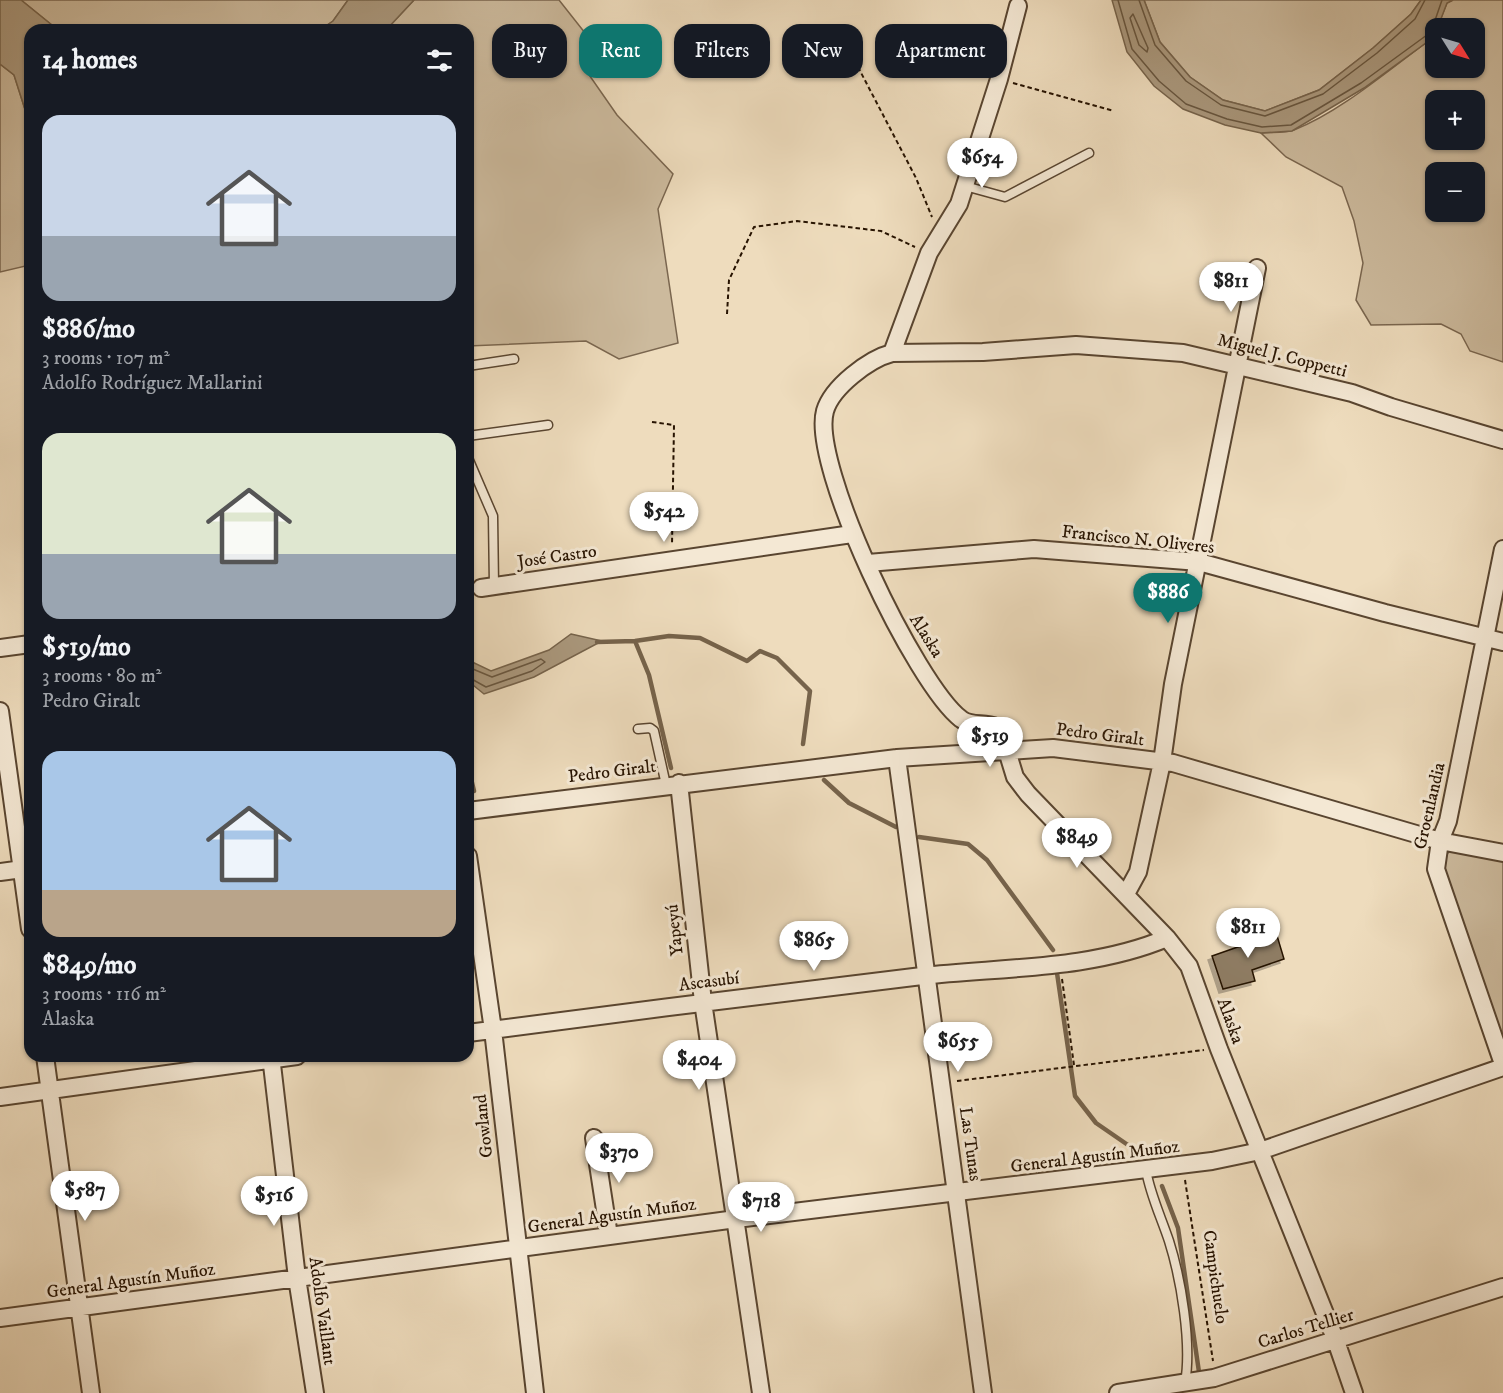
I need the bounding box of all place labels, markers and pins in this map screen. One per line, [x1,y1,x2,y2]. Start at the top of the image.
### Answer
pin: $654 [946,138,1018,189]
pin: $811 [1195,262,1267,313]
pin: $542 [628,492,700,543]
pin: $886 [1132,573,1204,624]
pin: $519 [954,717,1026,768]
pin: $849 [1041,818,1113,869]
pin: $811 [1212,908,1284,959]
pin: $865 [778,921,850,972]
pin: $655 [922,1022,994,1073]
pin: $404 [663,1040,735,1091]
pin: $370 [583,1133,655,1184]
pin: $587 [49,1171,121,1222]
pin: $516 [238,1176,310,1227]
pin: $718 [725,1182,797,1233]

